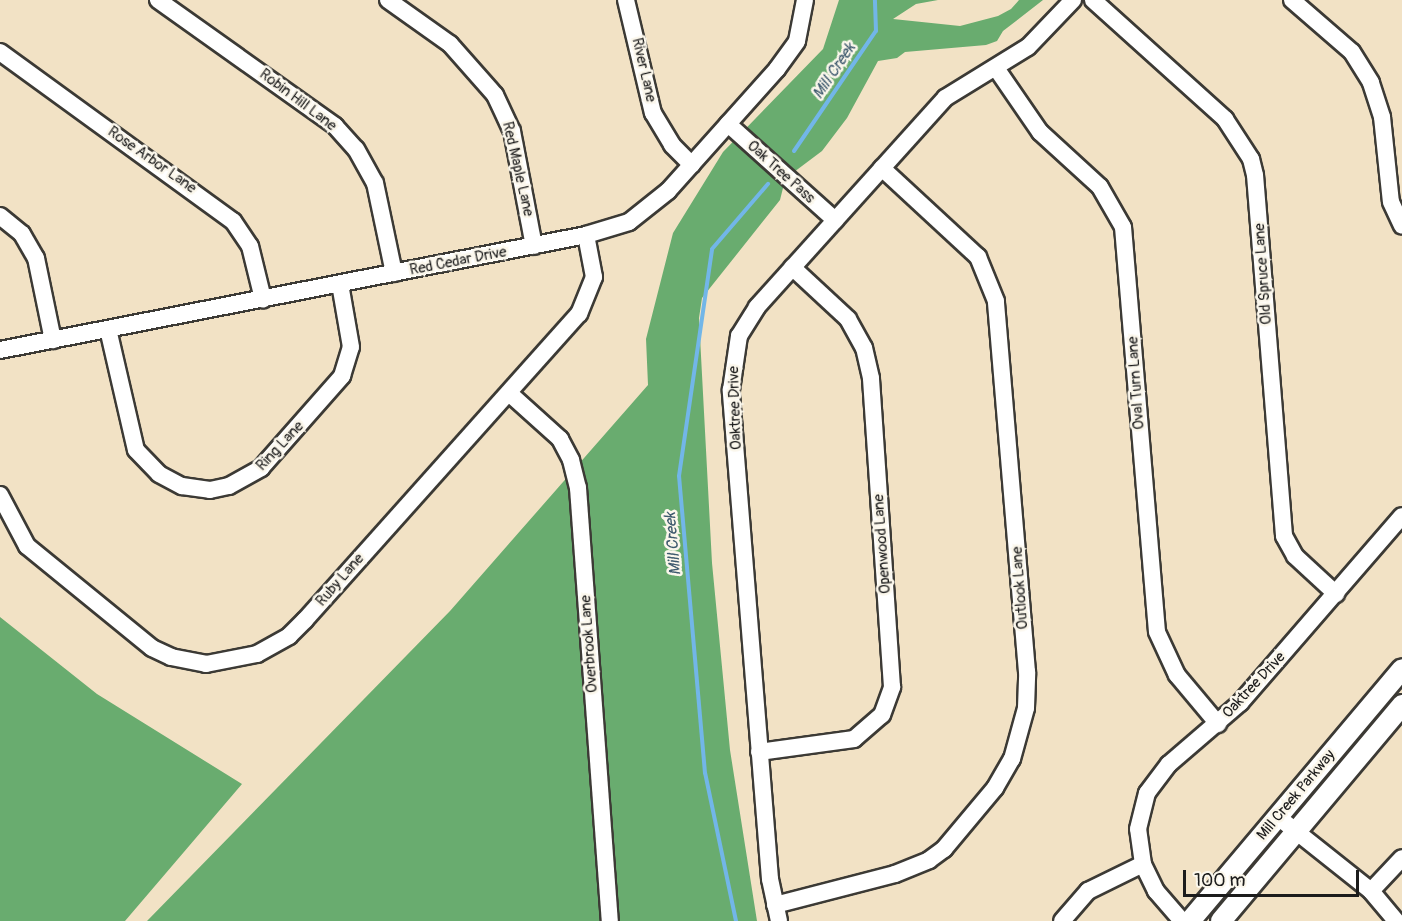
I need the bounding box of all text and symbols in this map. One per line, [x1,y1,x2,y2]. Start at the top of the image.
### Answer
street label: River Lane [628,36,660,104]
water label: Mill Creek [808,39,860,103]
street label: Robin Hill Lane [256,65,340,135]
street label: Red Maple Lane [498,120,538,218]
street label: Rose Arbor Lane [104,123,200,197]
street label: Oak Tree Pass [743,137,819,207]
street label: Old Spruce Lane [1250,223,1276,325]
street label: Red Cedar Drive [408,243,508,279]
street label: Oval Turn Lane [1124,336,1148,430]
street label: Oaktree Drive [725,366,745,450]
street label: Ring Lane [252,417,308,475]
street label: Openwood Lane [870,494,894,594]
water label: Mill Creek [661,512,685,576]
street label: Outlook Lane [1008,546,1032,630]
street label: Ruby Lane [312,550,368,610]
street label: Overbrook Lane [577,595,601,693]
street label: Oaktree Drive [1219,648,1289,722]
street label: Mill Creek Parkway [1253,746,1339,844]
scale bar [1186,858,1362,896]
text: 100 m [1194,869,1246,892]

